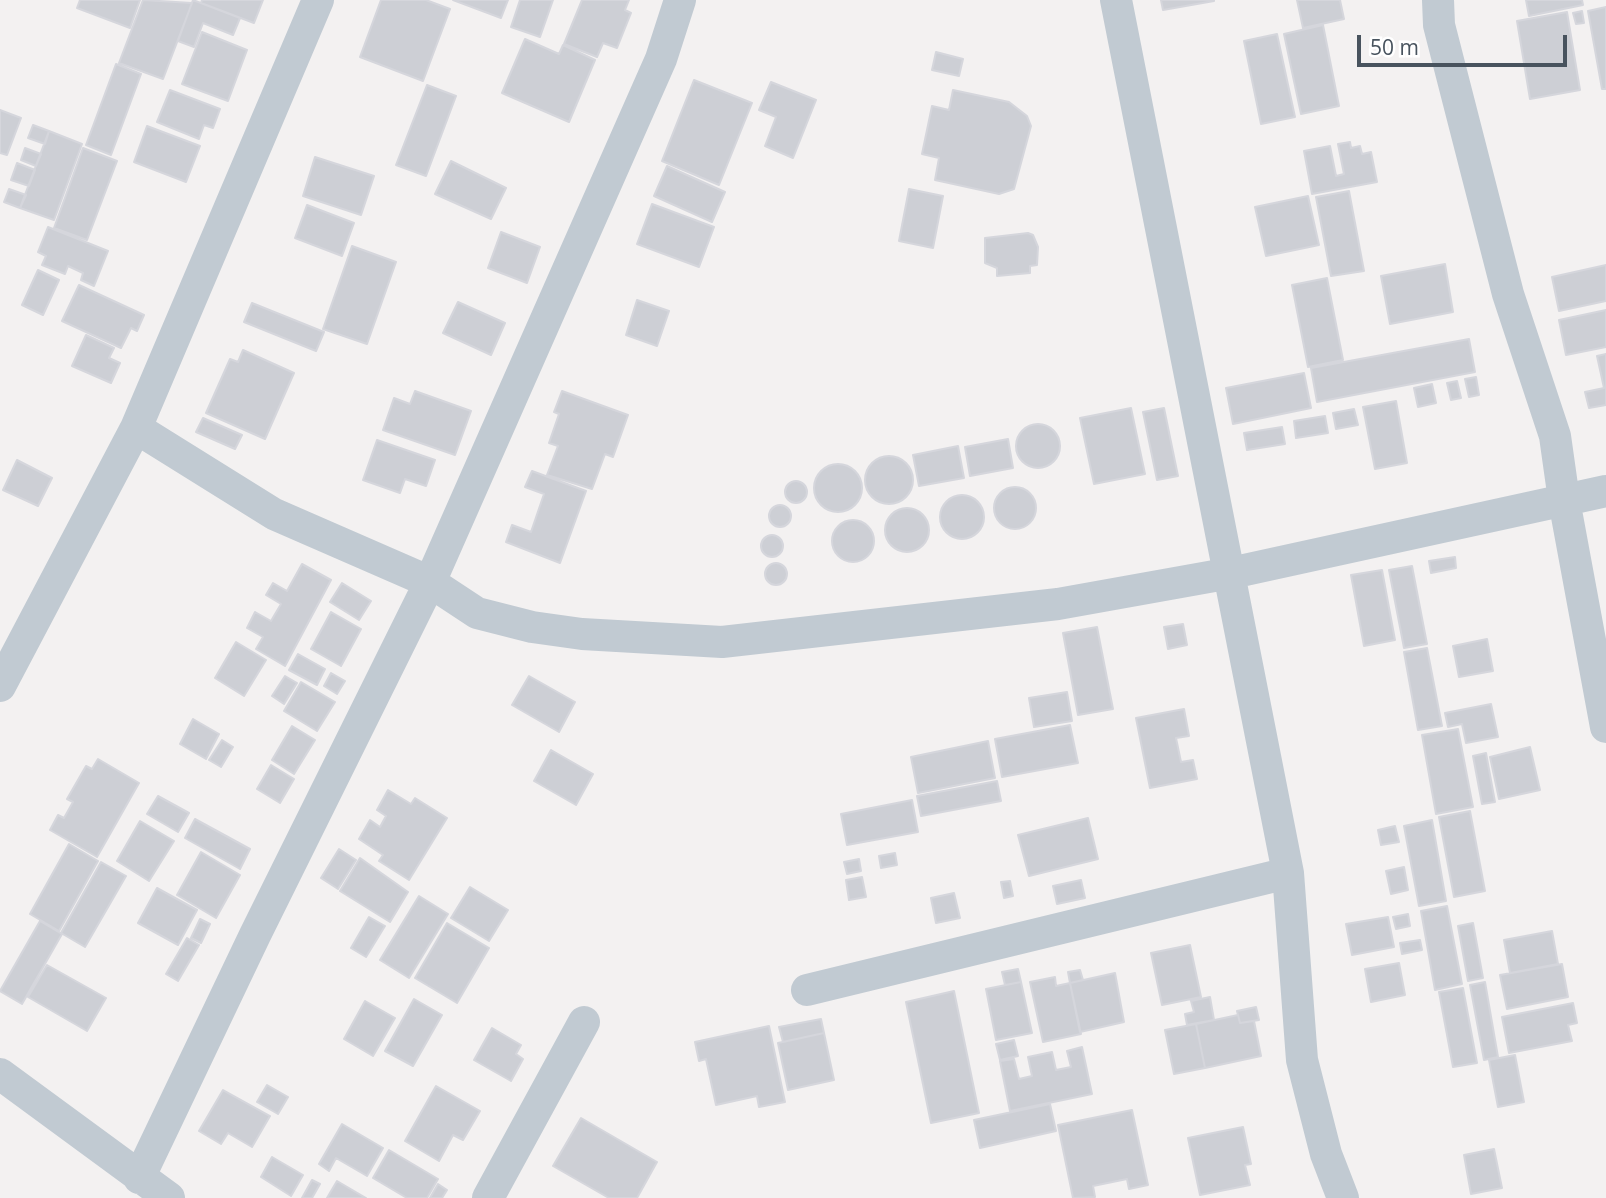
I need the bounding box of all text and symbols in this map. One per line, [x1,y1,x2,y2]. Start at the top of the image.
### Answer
scale bar [1361,21,1571,65]
text: 50 m [1370,33,1419,61]

